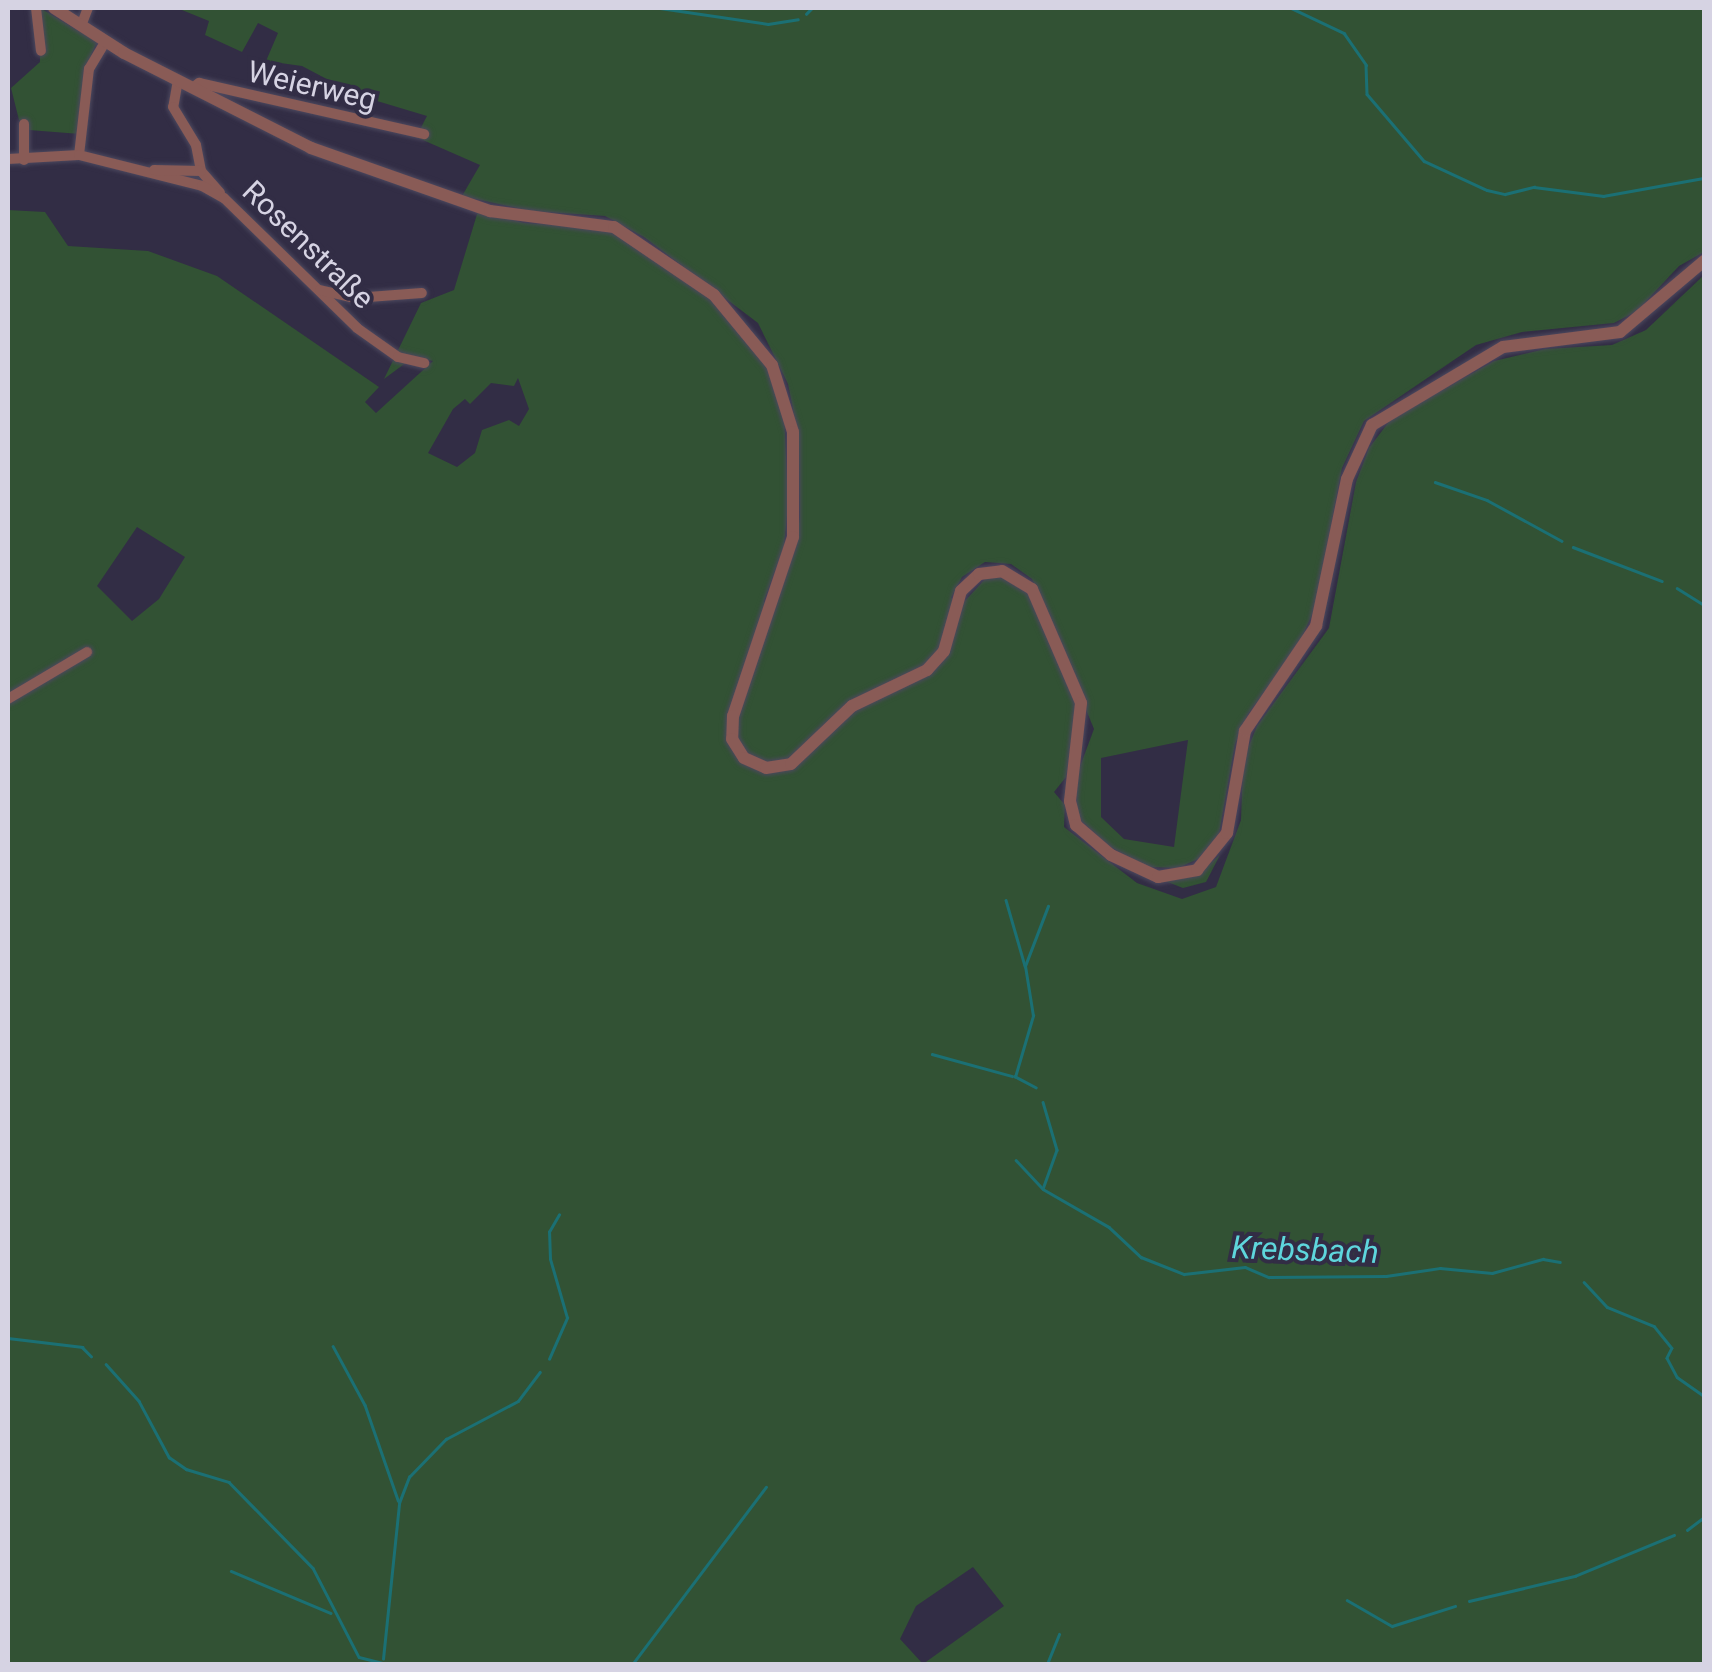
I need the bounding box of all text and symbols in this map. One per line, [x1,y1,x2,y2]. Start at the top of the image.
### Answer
street label: Weierweg [244,54,380,118]
street label: Rosenstraße [235,174,381,316]
water label: Krebsbach [1231,1228,1379,1272]

